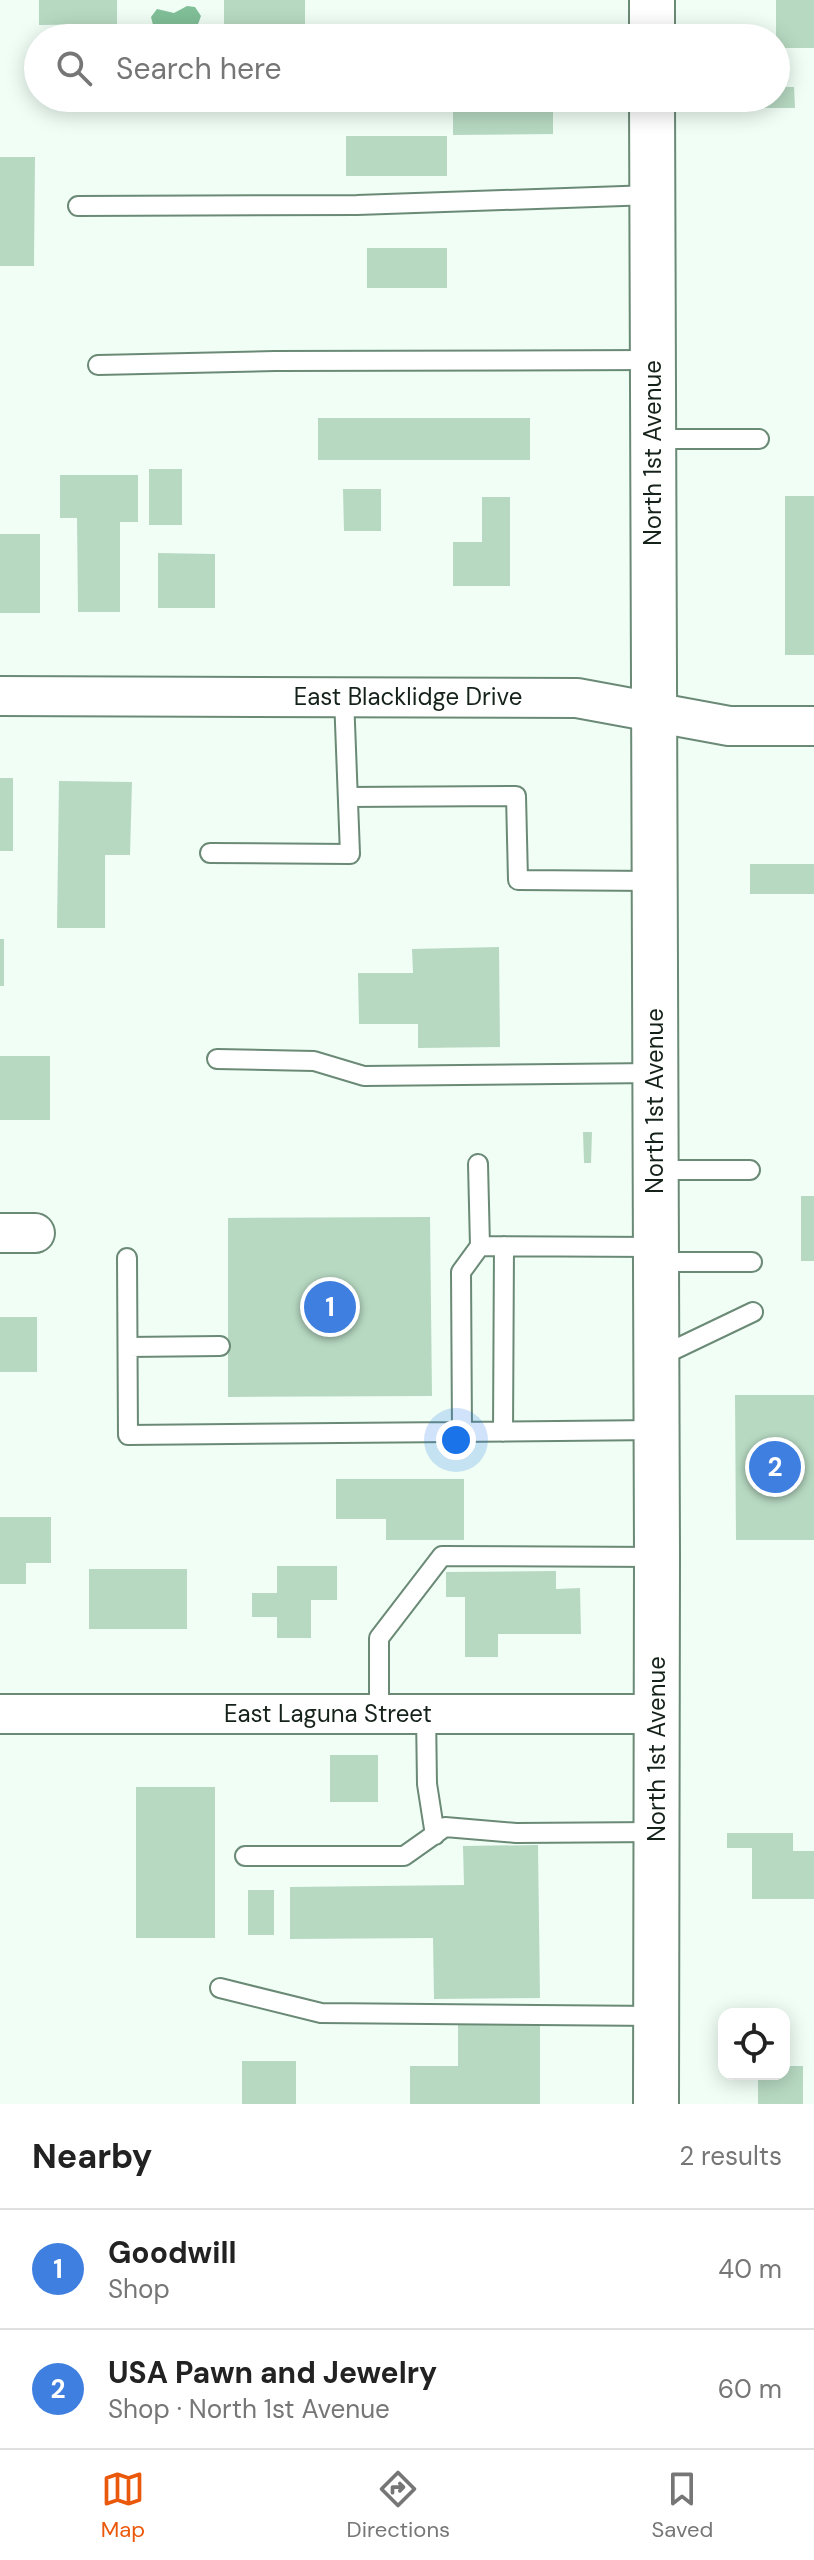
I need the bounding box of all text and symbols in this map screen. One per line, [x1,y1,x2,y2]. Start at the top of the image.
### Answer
search box [24,24,790,112]
icon: search [52,46,96,90]
text: Search here [116,49,282,88]
street label: North 1st Avenue [637,360,668,546]
street label: East Blacklidge Drive [294,681,522,712]
street label: North 1st Avenue [639,1008,670,1194]
pin: 1 [304,1277,356,1337]
your location [436,1420,476,1460]
pin: 2 [749,1437,801,1497]
street label: North 1st Avenue [641,1656,672,1842]
street label: East Laguna Street [224,1698,432,1729]
map controls [718,2008,790,2080]
button: locate [718,2008,790,2080]
text: Nearby [32,2134,152,2179]
text: 2 results [679,2139,782,2173]
text: Goodwill [108,2233,236,2272]
text: 1 [53,2252,63,2286]
text: 40 m [718,2252,782,2286]
text: Shop [108,2272,170,2306]
text: USA Pawn and Jewelry [108,2353,437,2392]
text: 2 [50,2372,66,2406]
text: 60 m [718,2372,782,2406]
text: Shop · North 1st Avenue [108,2392,390,2426]
tab: Map [101,2467,145,2544]
tab: Directions [347,2467,450,2544]
tab: Saved [652,2467,713,2544]

